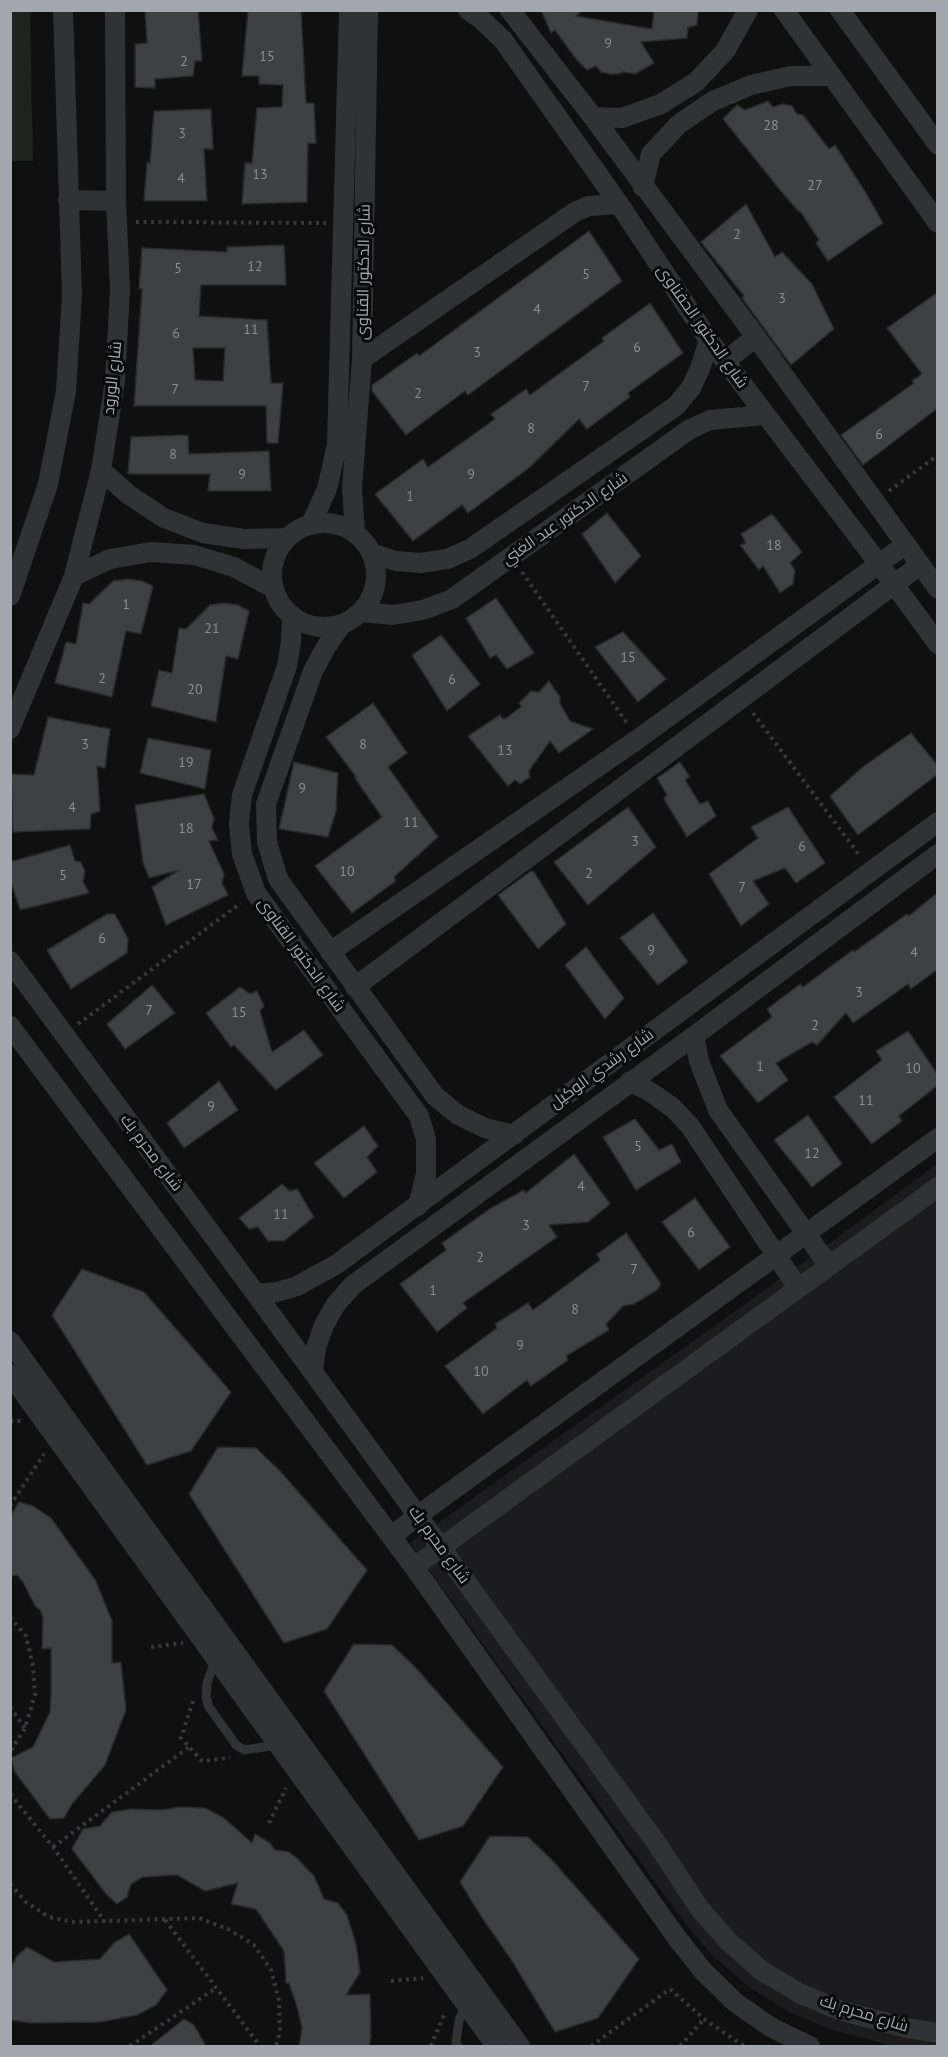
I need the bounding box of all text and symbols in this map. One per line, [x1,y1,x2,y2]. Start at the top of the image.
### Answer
house number: 9 [604,36,612,52]
house number: 15 [259,49,275,65]
house number: 2 [180,54,188,70]
house number: 28 [763,118,779,134]
house number: 3 [178,126,186,142]
house number: 13 [252,167,268,183]
house number: 4 [177,171,185,187]
house number: 27 [807,178,823,194]
street label: شارع الدكتور القناوى [353,204,375,340]
house number: 2 [733,227,741,243]
house number: 12 [247,259,263,275]
house number: 5 [174,261,182,277]
street label: شارع الدكتور الحفناوى [652,262,752,392]
house number: 5 [582,267,590,283]
house number: 3 [778,291,786,307]
house number: 4 [533,302,541,318]
house number: 11 [243,322,259,338]
house number: 6 [172,326,180,342]
street label: شارع الورود [100,340,126,416]
house number: 6 [633,340,641,356]
house number: 3 [473,345,481,361]
house number: 7 [582,379,590,395]
house number: 7 [171,382,179,398]
house number: 2 [414,386,422,402]
house number: 8 [527,421,535,437]
house number: 6 [875,427,883,443]
house number: 8 [169,447,177,463]
house number: 9 [238,467,246,483]
house number: 9 [467,467,475,483]
street label: شارع الدكتور عبد الغني [499,469,631,569]
house number: 1 [406,489,414,505]
house number: 18 [766,538,782,554]
house number: 1 [122,597,130,613]
house number: 21 [204,621,220,637]
house number: 15 [620,650,636,666]
house number: 2 [98,671,106,687]
house number: 6 [448,672,456,688]
house number: 20 [187,682,203,698]
house number: 3 [81,737,89,753]
house number: 8 [359,737,367,753]
house number: 13 [497,743,513,759]
house number: 19 [178,755,194,771]
house number: 9 [298,781,306,797]
house number: 4 [68,800,76,816]
house number: 11 [403,815,419,831]
house number: 18 [178,821,194,837]
house number: 3 [631,834,639,850]
house number: 6 [798,839,806,855]
house number: 10 [339,864,355,880]
house number: 2 [585,866,593,882]
house number: 5 [59,868,67,884]
house number: 17 [186,877,202,893]
house number: 7 [738,880,746,896]
street label: شارع الدكتور القناوى [253,894,349,1016]
house number: 6 [98,931,106,947]
house number: 9 [647,943,655,959]
house number: 4 [910,945,918,961]
house number: 3 [855,985,863,1001]
house number: 7 [145,1003,153,1019]
house number: 15 [231,1005,247,1021]
house number: 2 [811,1018,819,1034]
street label: شارع رشدي الوكيل [546,1025,658,1113]
house number: 1 [756,1059,764,1075]
house number: 10 [905,1061,921,1077]
house number: 11 [858,1093,874,1109]
house number: 9 [207,1099,215,1115]
street label: شارع محرم بك [116,1111,186,1195]
house number: 5 [634,1139,642,1155]
house number: 12 [804,1146,820,1162]
house number: 4 [577,1179,585,1195]
house number: 11 [273,1207,289,1223]
house number: 3 [522,1218,530,1234]
house number: 6 [687,1225,695,1241]
house number: 2 [476,1250,484,1266]
house number: 7 [630,1262,638,1278]
house number: 1 [429,1283,437,1299]
house number: 8 [571,1302,579,1318]
house number: 9 [516,1338,524,1354]
house number: 10 [473,1364,489,1380]
street label: شارع محرم بك [404,1502,474,1588]
street label: شارع محرم بك [817,1991,911,2037]

